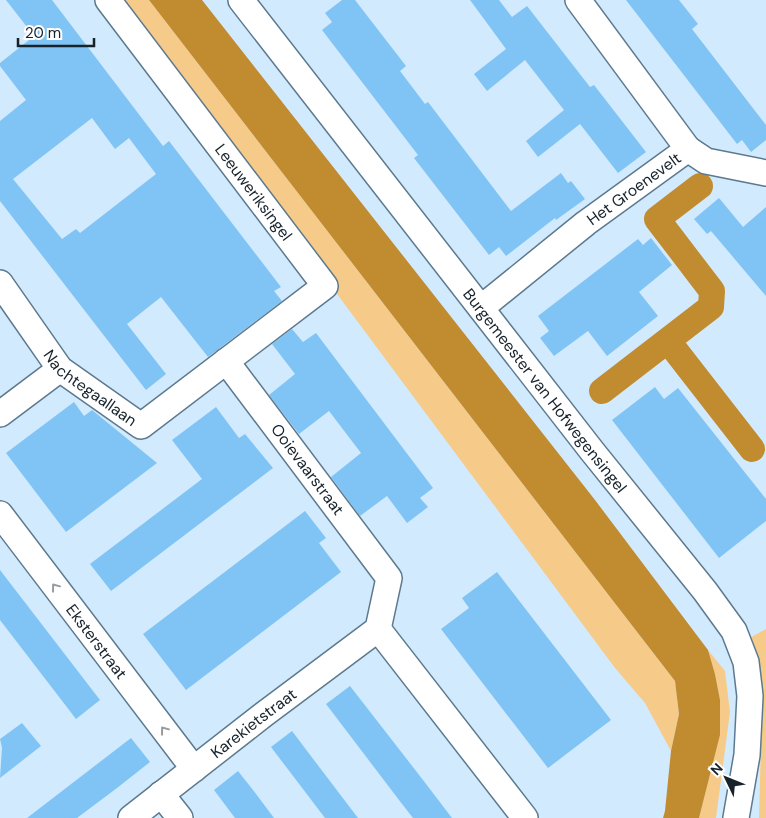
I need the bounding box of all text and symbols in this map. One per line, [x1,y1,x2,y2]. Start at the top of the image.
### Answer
scale bar [18,15,94,47]
text: 20 m [25,23,61,43]
street label: Leeuweriksingel [210,140,297,245]
street label: Het Groenevelt [583,148,685,230]
street label: Burgemeester van Hofwegensingel [458,284,632,497]
street label: Nachtegaallaan [39,346,141,431]
street label: Ooievaarstraat [266,419,349,519]
one-way arrow [52,583,61,593]
street label: Eksterstraat [61,600,132,683]
street label: Karekietstraat [207,684,301,763]
one-way arrow [161,726,170,736]
north arrow [701,753,751,803]
text: N [706,759,727,779]

